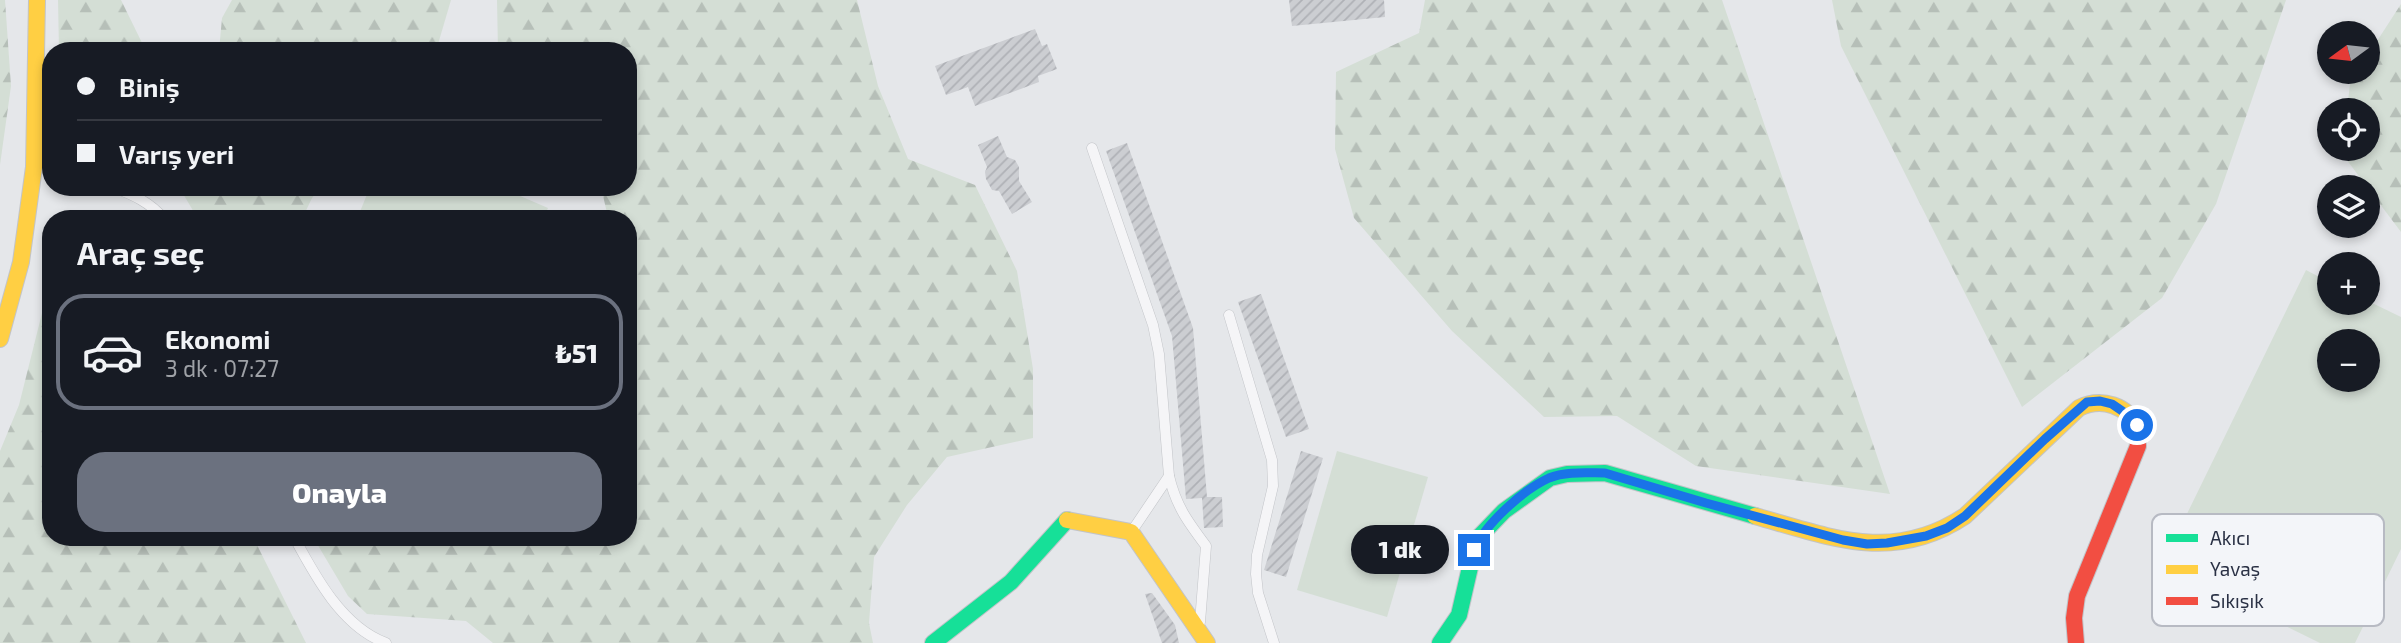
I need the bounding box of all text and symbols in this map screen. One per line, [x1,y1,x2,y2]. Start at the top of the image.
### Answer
north arrow [2317,21,2380,84]
map controls [2317,21,2380,392]
text: Biniş [119,71,179,102]
button: locate [2317,98,2380,161]
text: Varış yeri [119,138,234,169]
button: layers [2317,175,2380,238]
text: Araç seç [77,233,204,271]
button: + [2317,252,2380,315]
icon: car [81,321,144,384]
text: Ekonomi [165,323,271,354]
button: − [2317,329,2380,392]
text: ₺51 [555,337,598,368]
text: 3 dk · 07:27 [165,354,279,382]
route start [2121,409,2153,441]
button: Onayla [77,452,602,532]
legend [2152,514,2384,626]
callout: 1 dk [1352,526,1450,574]
text: Akıcı [2210,526,2250,549]
route end [1458,534,1490,566]
text: 1 dk [1379,535,1421,563]
text: Yavaş [2210,557,2260,581]
text: Sıkışık [2210,589,2264,613]

